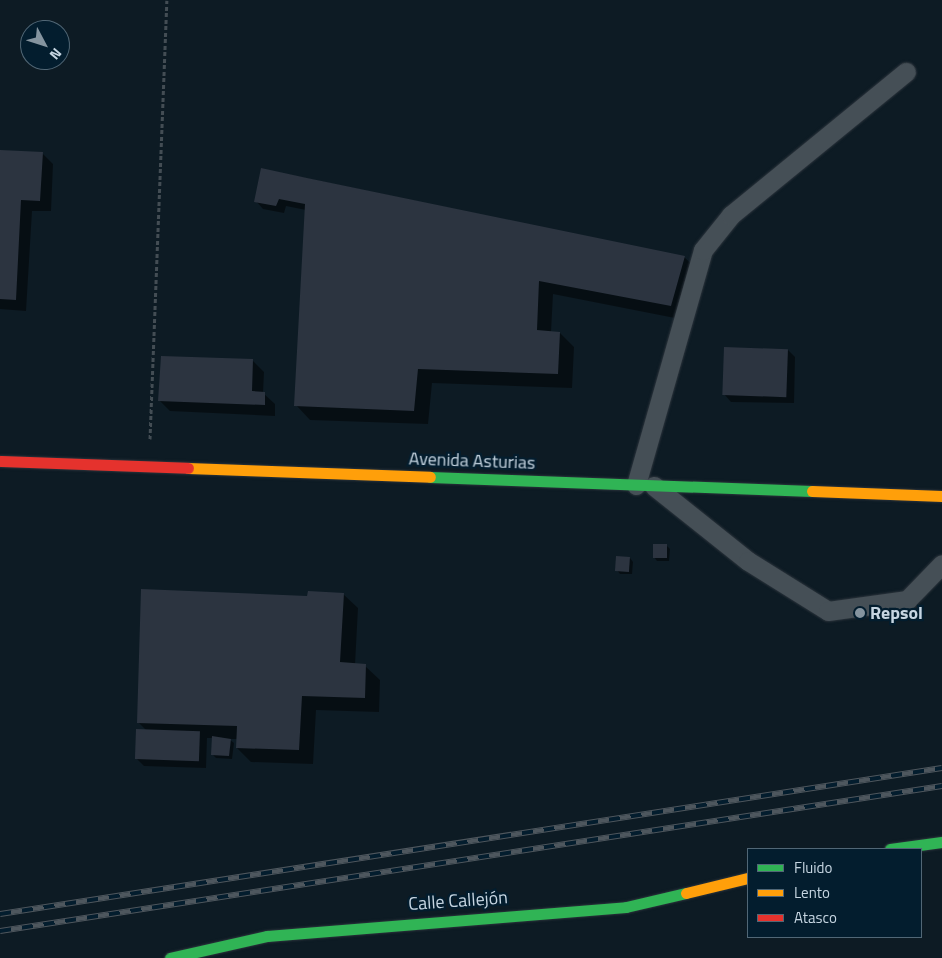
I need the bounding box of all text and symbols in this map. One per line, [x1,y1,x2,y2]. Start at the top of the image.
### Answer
north arrow [20,20,70,70]
text: N [45,44,67,65]
street label: Avenida Asturias [408,448,536,474]
place label: Repsol [870,602,923,624]
marker: Repsol [854,607,866,619]
legend [747,848,922,938]
text: Fluido [794,856,832,879]
text: Lento [794,881,830,904]
street label: Calle Callejón [408,887,508,915]
text: Atasco [794,906,837,929]

